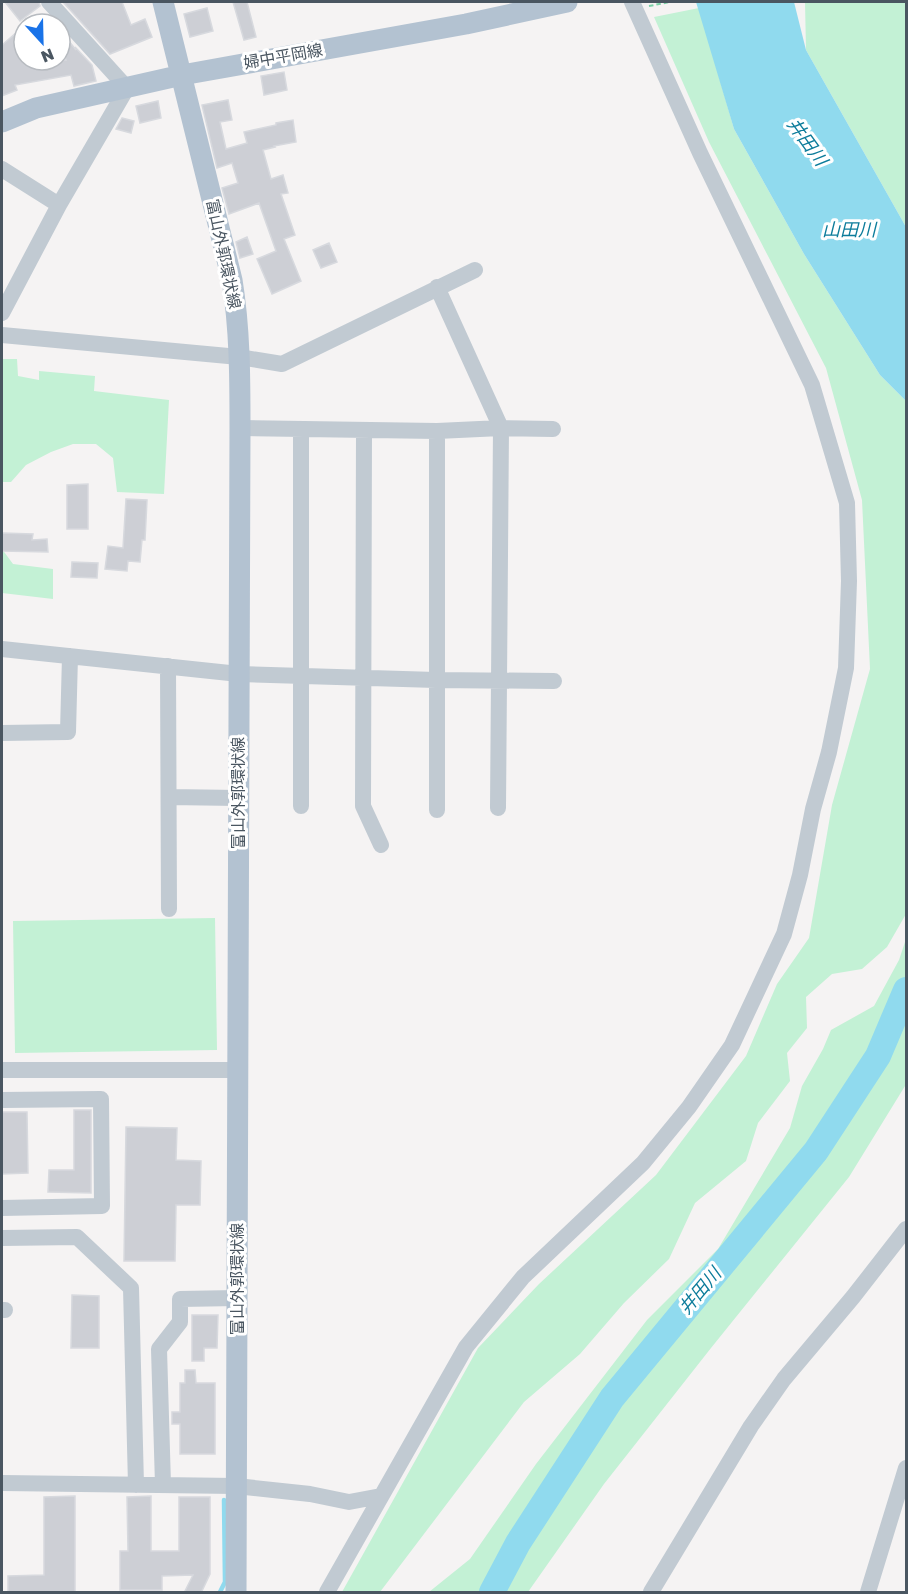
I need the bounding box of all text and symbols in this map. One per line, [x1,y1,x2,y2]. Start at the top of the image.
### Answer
north arrow [12,12,72,72]
street label: 婦中平岡線 [242,39,324,73]
text: N [38,44,57,67]
water label: 井田川 [783,113,834,171]
street label: 富山外郭環状線 [203,197,245,311]
water label: 山田川 [822,218,878,240]
street label: 富山外郭環状線 [228,737,248,849]
street label: 富山外郭環状線 [227,1223,247,1335]
water label: 井田川 [673,1261,726,1318]

